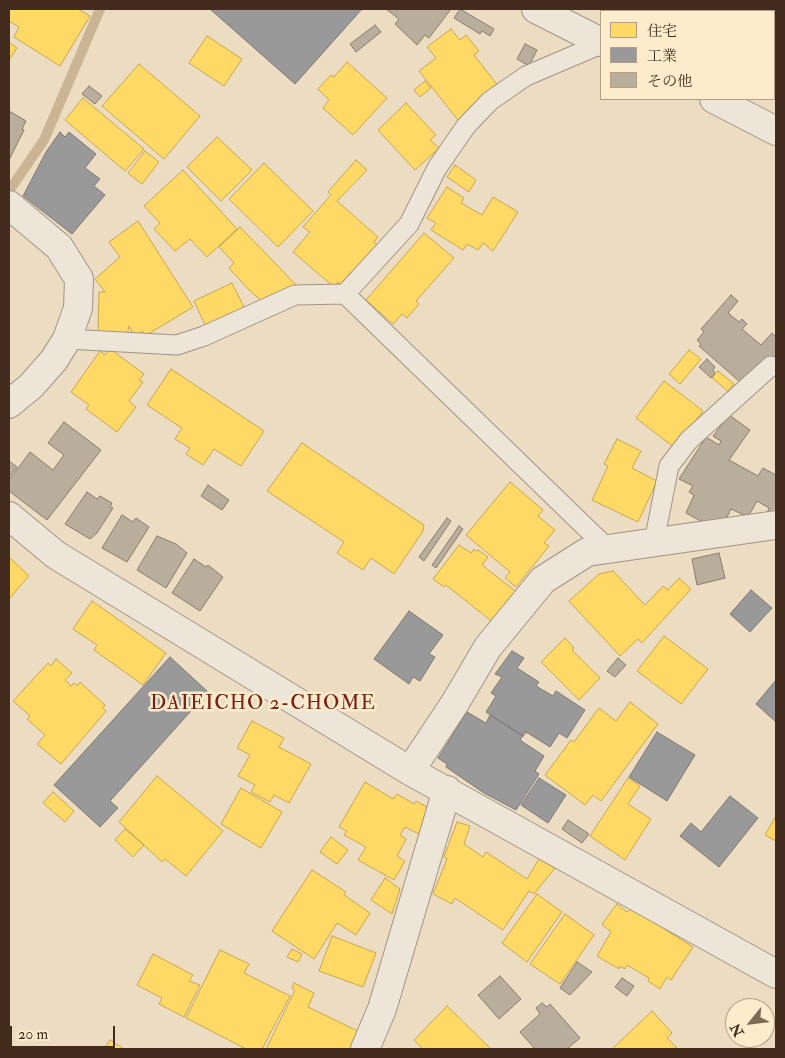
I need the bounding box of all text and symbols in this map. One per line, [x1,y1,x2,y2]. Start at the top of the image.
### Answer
legend [600,10,775,100]
text: 住宅 [647,22,677,41]
text: 工業 [647,47,677,66]
text: その他 [647,72,692,91]
district label: DAIEICHO 2-CHOME [148,693,378,717]
north arrow [725,998,775,1048]
scale bar [12,1016,118,1048]
text: N [727,1020,748,1040]
text: 20 m [18,1025,48,1044]

